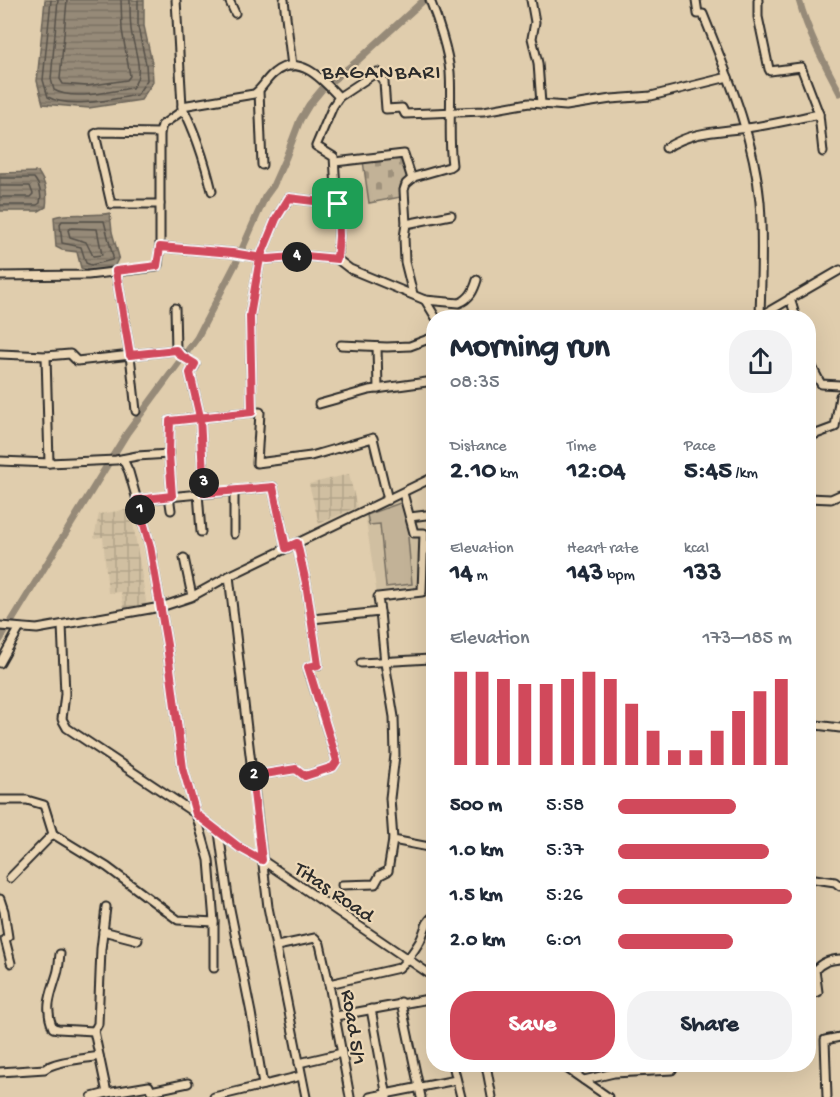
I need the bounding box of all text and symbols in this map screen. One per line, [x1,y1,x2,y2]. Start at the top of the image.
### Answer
district label: BAGANBARI [321,61,442,87]
pin [312,178,363,229]
icon: arrive [321,187,354,220]
pin: 4 [282,242,312,272]
text: 4 [293,247,301,266]
text: Morning run [450,330,610,368]
button: share [729,330,792,393]
text: 08:35 [450,372,500,395]
text: Distance [450,438,507,457]
text: Time [567,438,596,457]
text: Pace [684,438,715,457]
text: 2.10 [450,457,496,488]
text: 12:04 [567,457,625,488]
text: 5:45 [684,457,732,488]
text: km [496,465,518,484]
text: /km [732,465,758,484]
pin: 3 [189,468,219,498]
text: 3 [200,473,208,492]
pin: 1 [125,495,155,525]
text: 1 [137,500,143,519]
text: Elevation [450,540,514,559]
text: Heart rate [567,540,639,559]
text: kcal [684,540,709,559]
text: 14 [450,559,473,590]
text: 143 [567,559,603,590]
text: 133 [684,559,722,590]
text: m [473,567,488,586]
text: bpm [603,567,635,586]
text: Elevation [450,628,530,651]
text: 173–185 m [702,628,792,651]
pin: 2 [239,761,269,791]
text: 2 [250,766,258,785]
text: 500 m [450,795,502,818]
text: 5:58 [546,795,584,818]
text: 1.0 km [450,840,504,863]
text: 5:37 [546,840,584,863]
street label: Titas Road [287,857,379,931]
text: 1.5 km [450,885,503,908]
text: 5:26 [546,885,583,908]
text: 2.0 km [450,930,505,953]
text: 6:01 [546,930,582,953]
street label: Road 5/1 [333,988,370,1067]
button: Save [450,991,615,1060]
button: Share [627,991,792,1060]

